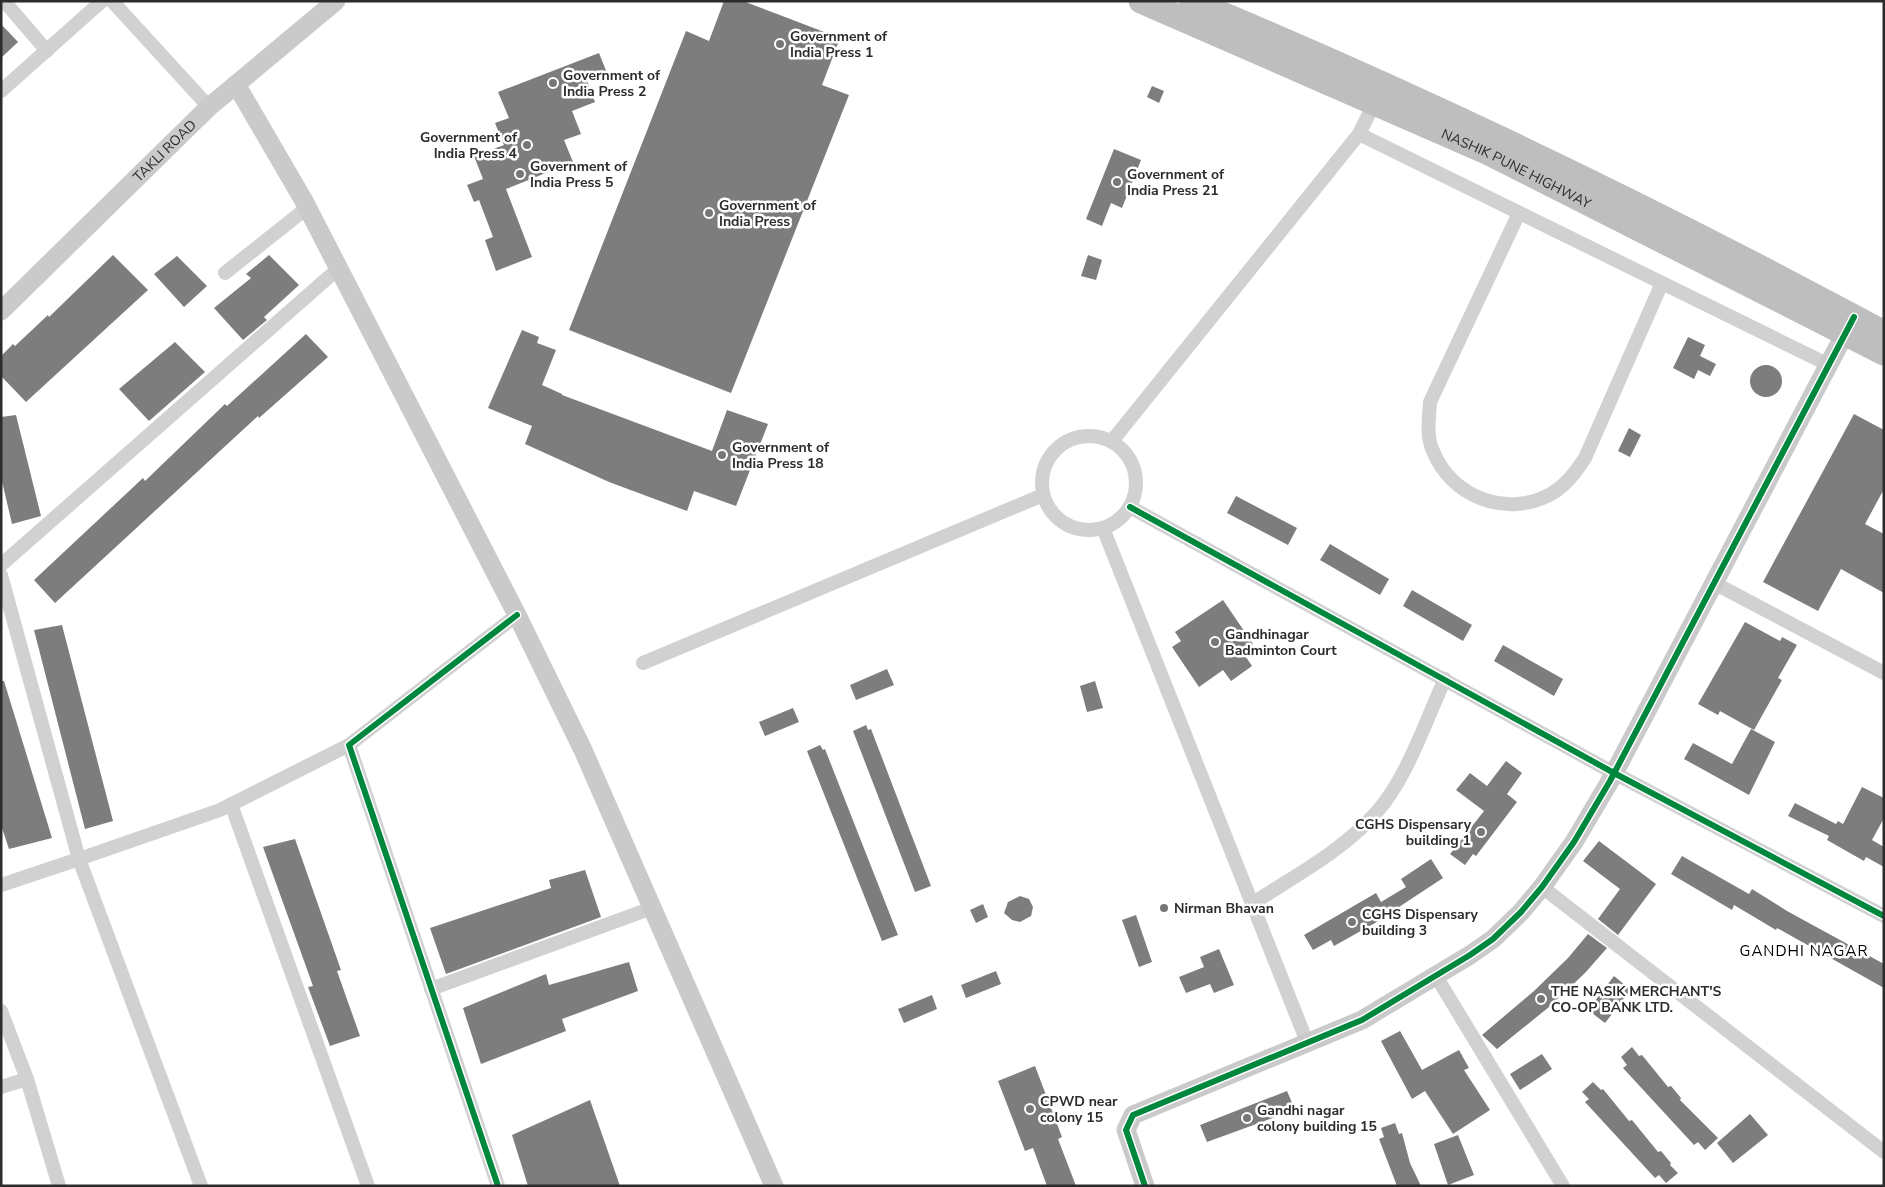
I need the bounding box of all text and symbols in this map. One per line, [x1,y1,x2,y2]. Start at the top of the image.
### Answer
place label: Government of India Press 1 [790,27,888,62]
marker: Government of India Press 1 [774,38,786,50]
place label: Government of India Press 2 [563,66,661,101]
marker: Government of India Press 2 [547,77,559,89]
street label: TAKLI ROAD [129,115,200,186]
street label: NASHIK PUNE HIGHWAY [1439,124,1595,213]
place label: Government of India Press 4 [420,128,518,163]
marker: Government of India Press 4 [521,139,533,151]
place label: Government of India Press 5 [530,157,628,192]
place label: Government of India Press 21 [1127,165,1225,200]
marker: Government of India Press 5 [514,168,526,180]
marker: Government of India Press 21 [1111,176,1123,188]
place label: Government of India Press [719,196,817,231]
marker: Government of India Press [703,207,715,219]
place label: Government of India Press 18 [732,438,830,473]
marker: Government of India Press 18 [716,449,728,461]
place label: Gandhinagar Badminton Court [1225,625,1337,660]
marker: Gandhinagar Badminton Court [1209,636,1221,648]
place label: CGHS Dispensary building 1 [1355,815,1472,850]
marker: CGHS Dispensary building 1 [1475,826,1487,838]
place label: Nirman Bhavan [1174,899,1274,918]
marker: Nirman Bhavan [1158,902,1170,914]
place label: CGHS Dispensary building 3 [1362,905,1479,940]
marker: CGHS Dispensary building 3 [1346,916,1358,928]
district label: GANDHI NAGAR [1740,941,1868,961]
place label: THE NASIK MERCHANT'S CO-OP BANK LTD. [1551,982,1722,1017]
marker: THE NASIK MERCHANT'S CO-OP BANK LTD. [1535,993,1547,1005]
place label: CPWD near colony 15 [1040,1092,1118,1127]
place label: Gandhi nagar colony building 15 [1257,1101,1377,1136]
marker: CPWD near colony 15 [1024,1103,1036,1115]
marker: Gandhi nagar colony building 15 [1241,1112,1253,1124]

